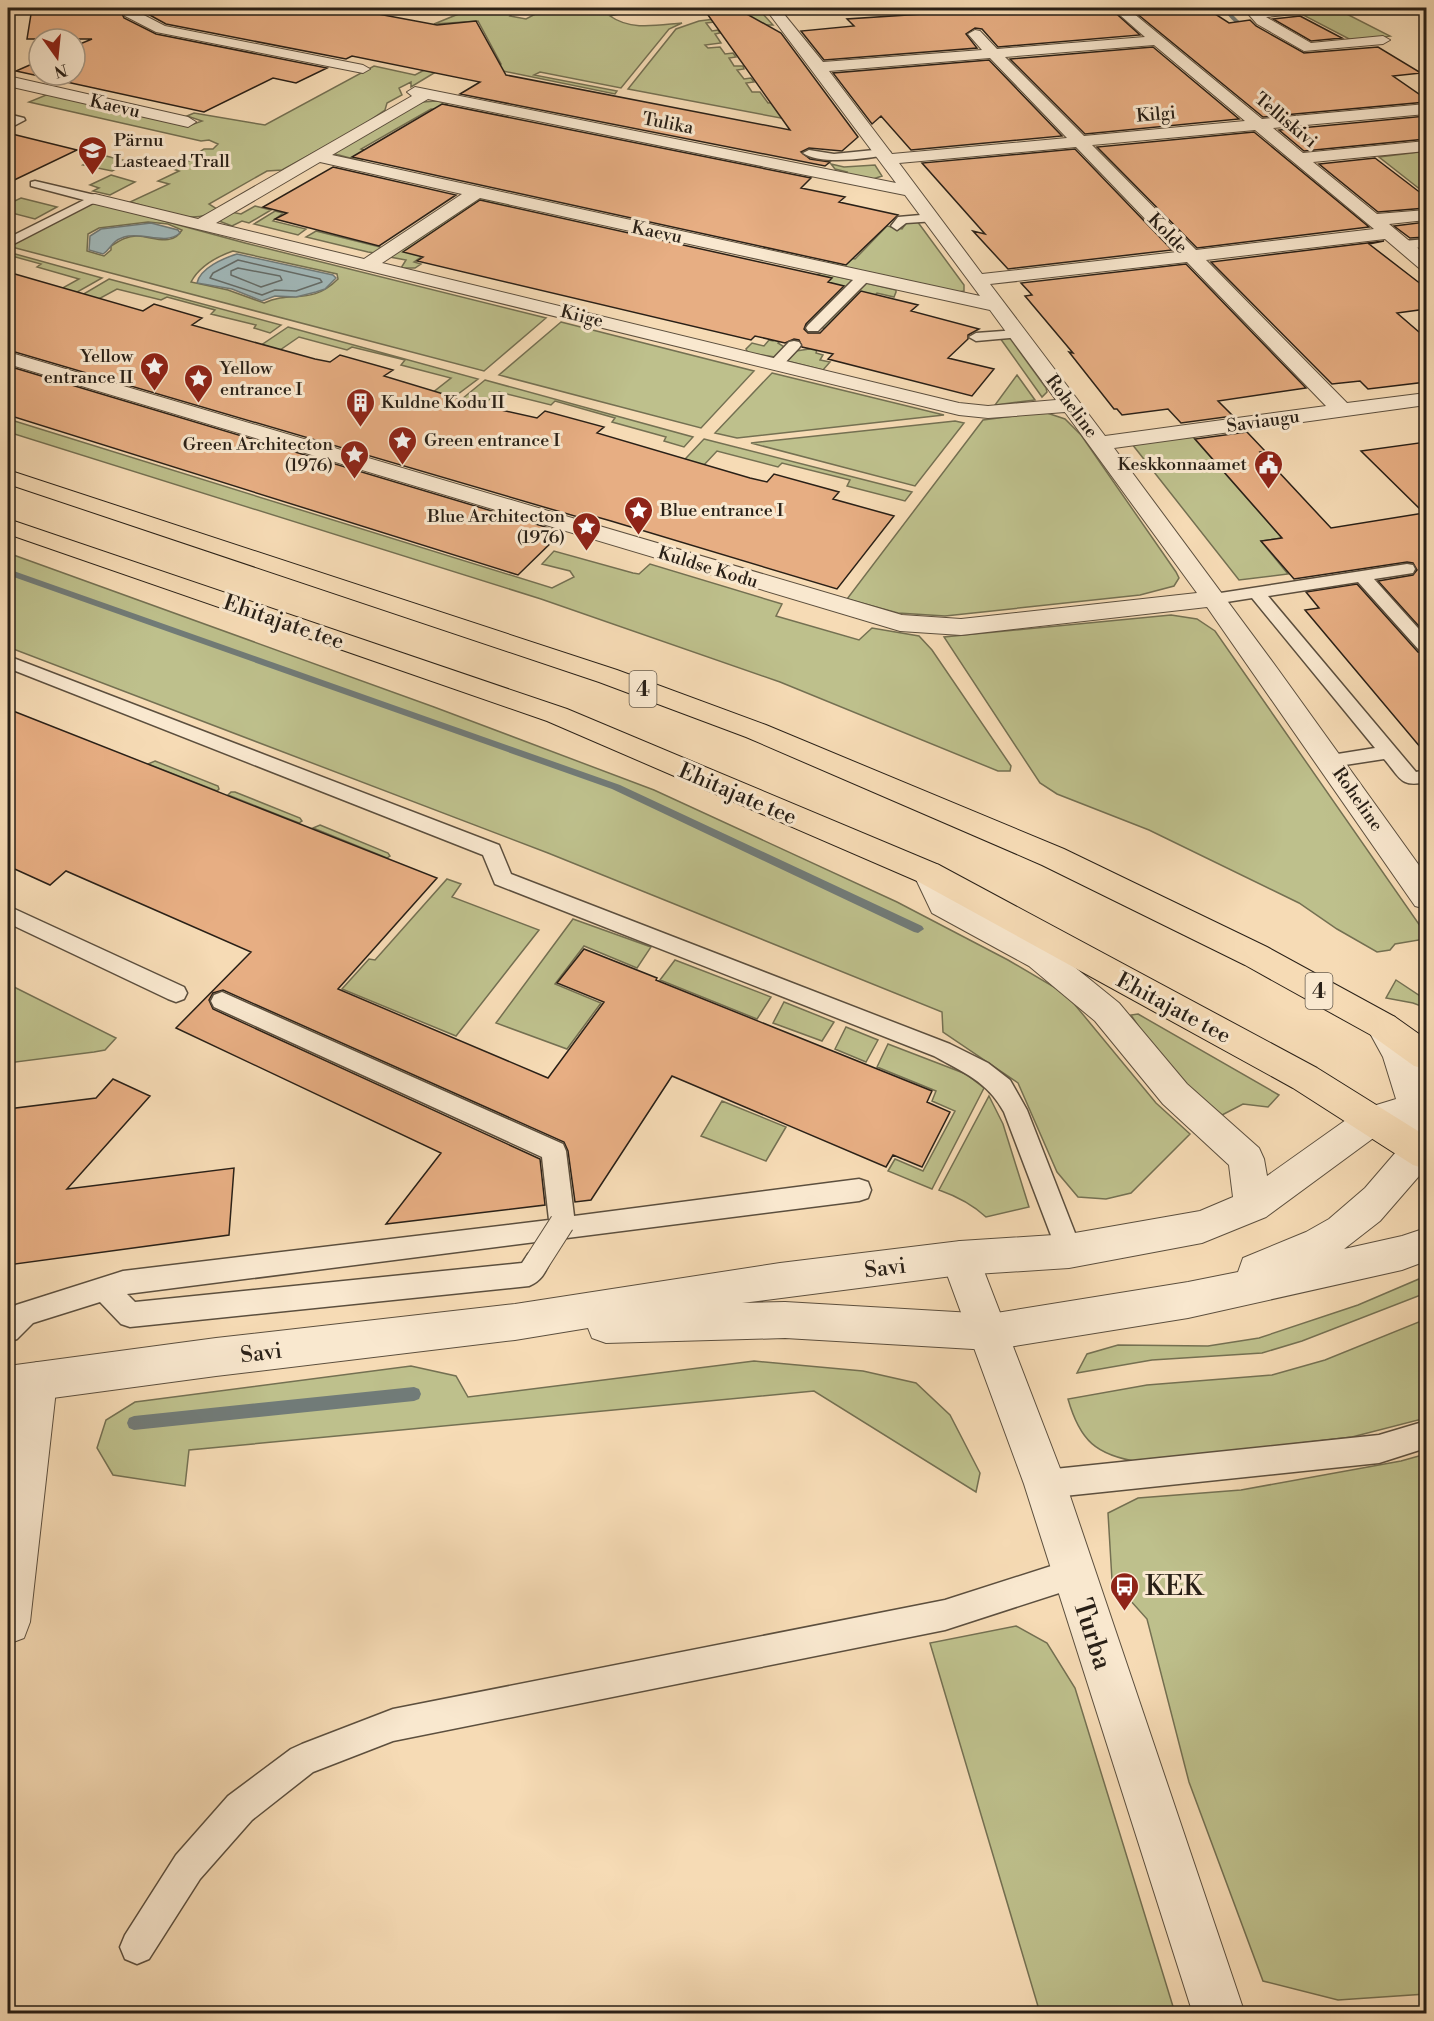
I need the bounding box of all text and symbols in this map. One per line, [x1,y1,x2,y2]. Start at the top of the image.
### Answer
north arrow [27,27,87,87]
text: N [52,59,69,82]
street label: Telliskivi [1250,88,1322,153]
street label: Kaevu [87,90,143,124]
street label: Kilgi [1135,101,1177,128]
street label: Tulika [640,107,696,140]
place label: Pärnu Lasteaed Trall [114,129,231,173]
school or university icon: Pärnu Lasteaed Trall [77,134,109,176]
street label: Kolde [1143,208,1192,259]
street label: Kaevu [629,216,685,249]
street label: Kiige [558,300,606,333]
place label: Yellow entrance II [44,345,134,389]
place icon: Yellow entrance II [138,350,170,392]
place label: Yellow entrance I [219,357,303,401]
place icon: Yellow entrance I [183,362,215,404]
street label: Roheline [1040,370,1103,443]
building icon: Kuldne Kodu II [344,386,376,428]
place label: Kuldne Kodu II [381,391,505,414]
street label: Saviaugu [1225,405,1302,438]
place icon: Green entrance I [387,424,419,466]
place label: Green entrance I [424,429,560,452]
place label: Green Architecton (1976) [183,433,333,477]
place icon: Green Architecton (1976) [338,438,370,480]
public building icon: Keskkonnaamet [1252,448,1284,490]
place label: Keskkonnaamet [1117,453,1248,476]
place icon: Blue entrance I [623,494,655,536]
place label: Blue entrance I [659,499,784,522]
place label: Blue Architecton (1976) [426,505,565,549]
place icon: Blue Architecton (1976) [570,510,602,552]
street label: Kuldse Kodu [655,541,761,594]
street label: Ehitajate tee [220,589,347,656]
road number: 4 [630,671,656,707]
street label: Ehitajate tee [674,757,801,831]
street label: Roheline [1327,763,1388,836]
street label: Ehitajate tee [1111,967,1235,1050]
road number: 4 [1306,973,1332,1009]
street label: Savi [863,1253,908,1284]
street label: Savi [239,1338,284,1369]
bus stop icon: KEK [1108,1570,1140,1612]
place label: KEK [1145,1570,1205,1604]
street label: Turba [1065,1594,1120,1674]

